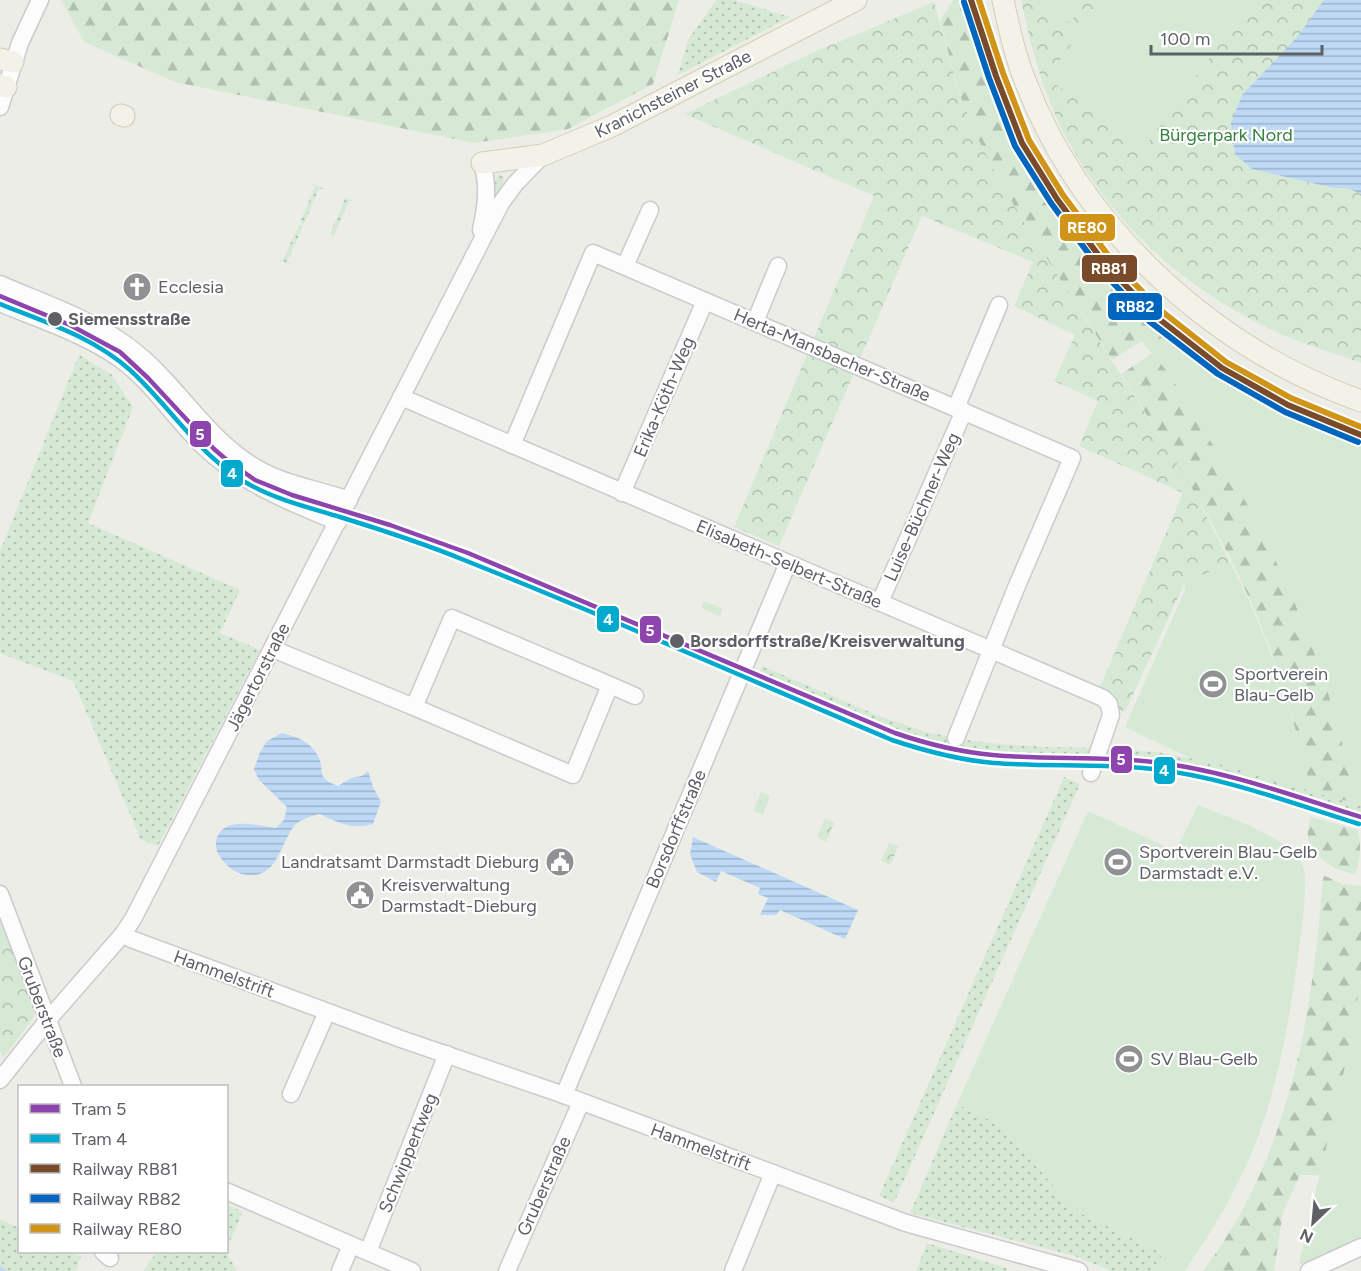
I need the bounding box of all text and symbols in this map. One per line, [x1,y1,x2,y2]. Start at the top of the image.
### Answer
scale bar [1151,18,1322,56]
text: 100 m [1160,28,1210,50]
street label: Kranichsteiner Straße [591,45,755,143]
park label: Bürgerpark Nord [1159,124,1293,146]
line badge: RE80 [1059,213,1116,242]
text: RE80 [1067,218,1107,237]
line badge: RB81 [1081,254,1138,283]
text: RB81 [1091,259,1127,278]
church icon: Ecclesia [121,271,153,303]
place label: Ecclesia [158,276,224,298]
line badge: RB82 [1107,292,1163,321]
text: RB82 [1115,297,1155,316]
street label: Herta-Mansbacher-Straße [730,304,934,407]
place label: Siemensstraße [68,308,190,330]
marker: Siemensstraße [46,310,64,328]
street label: Erika-Köth-Weg [629,333,699,461]
line badge: 5 [189,420,212,448]
text: 5 [195,425,205,444]
street label: Luise-Büchner-Weg [879,429,965,585]
line badge: 4 [220,459,244,488]
text: 4 [227,464,237,483]
street label: Elisabeth-Selbert-Straße [693,515,885,613]
line badge: 4 [596,605,620,633]
text: 4 [603,610,613,629]
line badge: 5 [639,615,662,644]
street label: Jägertorstraße [221,619,295,735]
text: 5 [645,621,655,640]
place label: Borsdorffstraße/Kreisverwaltung [690,630,965,652]
marker: Borsdorffstraße/Kreisverwaltung [668,632,686,650]
place label: Sportverein Blau-Gelb [1234,663,1328,706]
sports icon: Sportverein Blau-Gelb [1197,668,1229,700]
line badge: 5 [1110,745,1133,774]
text: 5 [1116,750,1126,769]
line badge: 4 [1153,756,1176,785]
text: 4 [1159,761,1169,780]
street label: Borsdorffstraße [641,766,711,892]
place label: Sportverein Blau-Gelb Darmstadt e.V. [1139,841,1317,884]
public building icon: Landratsamt Darmstadt Dieburg [544,846,576,878]
sports icon: Sportverein Blau-Gelb Darmstadt e.V. [1102,846,1134,878]
place label: Landratsamt Darmstadt Dieburg [281,851,539,873]
place label: Kreisverwaltung Darmstadt-Dieburg [381,874,537,917]
public building icon: Kreisverwaltung Darmstadt-Dieburg [344,879,376,911]
street label: Hammelstrift [170,946,278,1003]
street label: Gruberstraße [13,953,71,1061]
sports icon: SV Blau-Gelb [1113,1043,1145,1075]
place label: SV Blau-Gelb [1150,1048,1258,1070]
legend [18,1085,228,1253]
street label: Schwippertweg [374,1090,442,1216]
text: Tram 5 [72,1098,126,1120]
street label: Hammelstrift [647,1119,755,1176]
text: Tram 4 [72,1128,127,1150]
street label: Gruberstraße [512,1133,576,1239]
text: Railway RB81 [72,1158,178,1180]
text: Railway RB82 [72,1188,181,1210]
north arrow [1283,1193,1343,1253]
text: Railway RE80 [72,1218,182,1240]
text: N [1297,1225,1316,1247]

